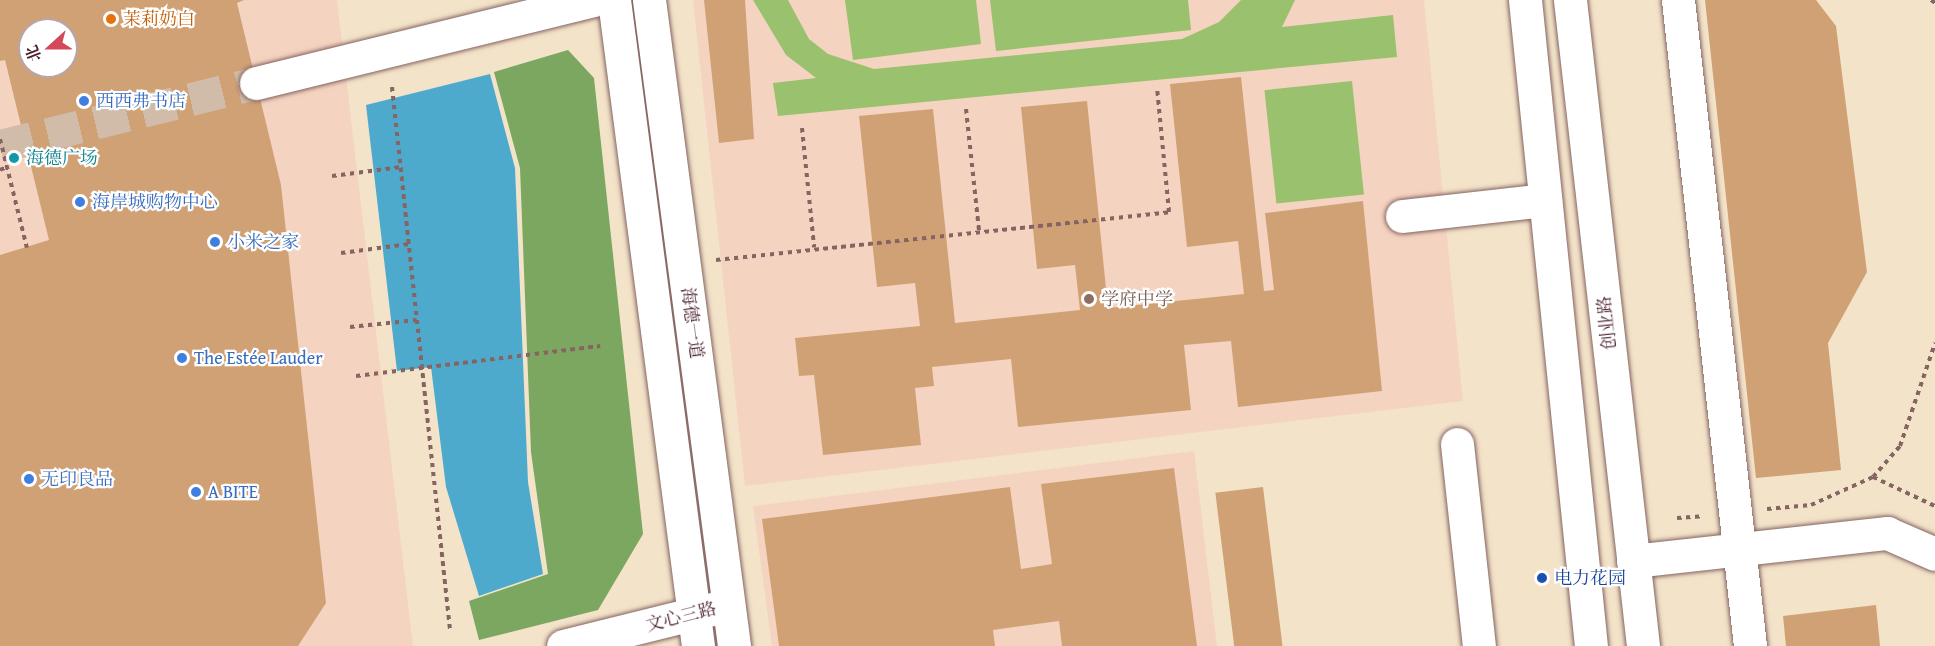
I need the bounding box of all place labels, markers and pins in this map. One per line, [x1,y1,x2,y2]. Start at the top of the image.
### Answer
place label: 茉莉奶白 [123,8,195,30]
marker: 茉莉奶白 [104,12,118,26]
place label: 西西弗书店 [96,90,186,112]
marker: 西西弗书店 [77,94,91,108]
place label: 海德广场 [26,147,98,169]
marker: 海德广场 [7,151,21,165]
place label: 海岸城购物中心 [92,191,218,213]
marker: 海岸城购物中心 [73,195,87,209]
place label: 小米之家 [227,231,299,253]
marker: 小米之家 [208,235,222,249]
place label: 学府中学 [1101,288,1173,310]
marker: 学府中学 [1082,292,1096,306]
place label: The Estée Lauder [194,347,323,369]
marker: The Estée Lauder [175,351,189,365]
place label: 无印良品 [41,468,113,490]
marker: 无印良品 [22,472,36,486]
place label: A BITE [208,481,258,503]
marker: A BITE [189,485,203,499]
place label: 电力花园 [1554,567,1626,589]
marker: 电力花园 [1535,571,1549,585]

